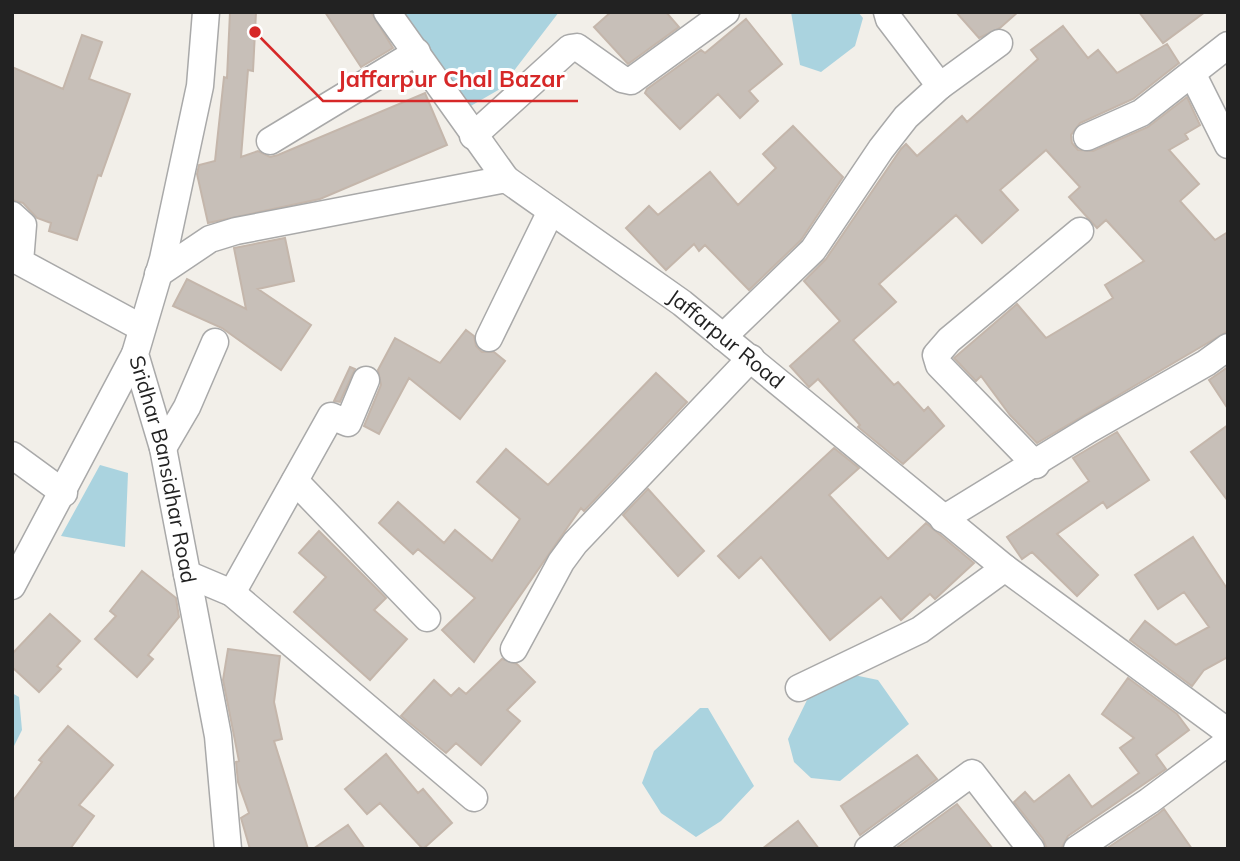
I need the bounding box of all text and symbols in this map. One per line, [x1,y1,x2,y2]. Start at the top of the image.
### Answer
callout: Jaffarpur Chal Bazar [323,57,578,101]
text: Jaffarpur Chal Bazar [337,64,565,93]
street label: Jaffarpur Road [663,283,790,394]
street label: Sridhar Bansidhar Road [124,352,203,585]

